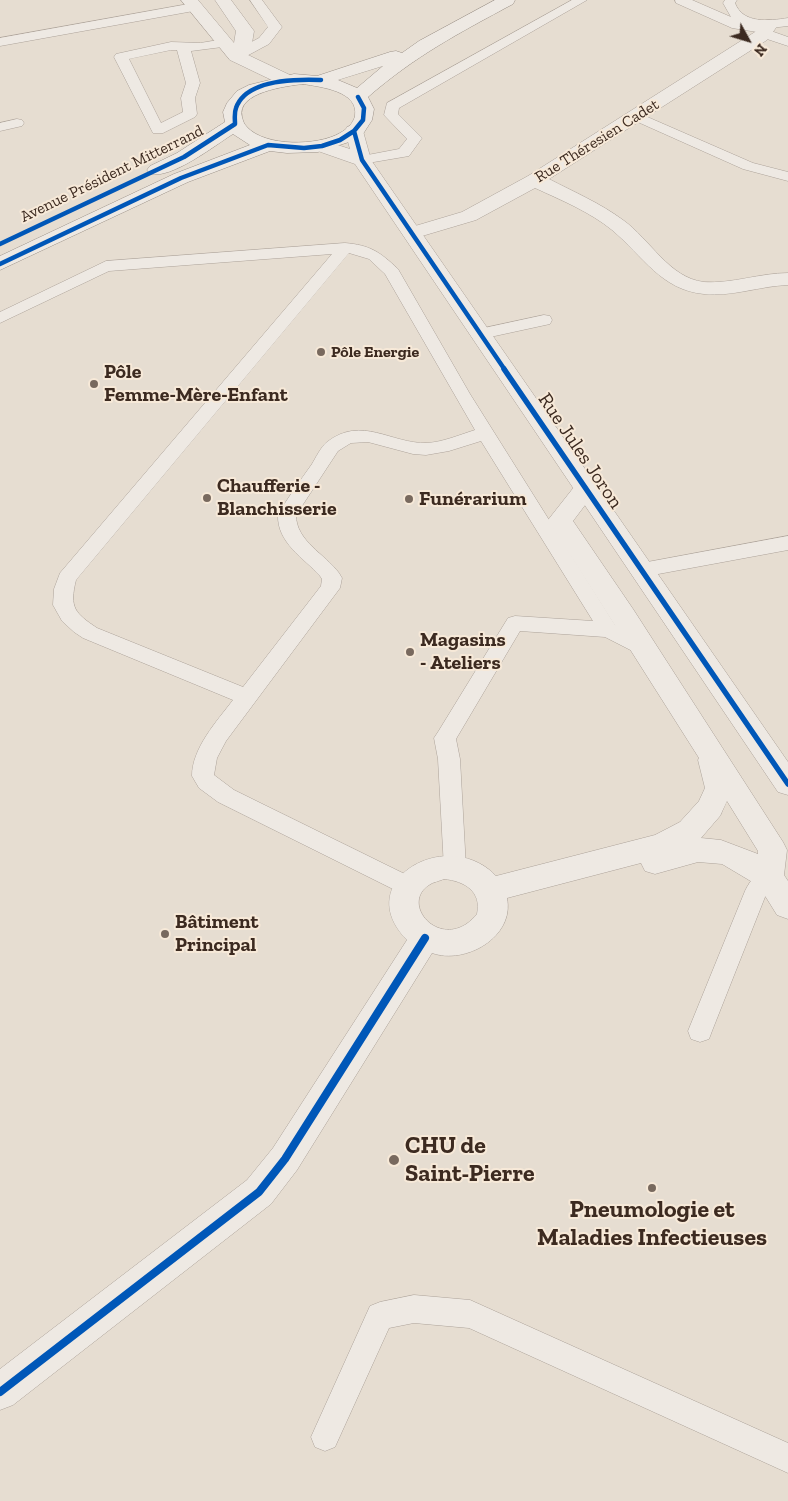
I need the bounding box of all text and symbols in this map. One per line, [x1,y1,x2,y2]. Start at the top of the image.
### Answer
north arrow [723,15,773,65]
text: N [750,40,770,59]
street label: Rue Théresien Cadet [531,95,663,187]
street label: Avenue Président Mitterrand [17,121,207,227]
place label: Pôle Energie [331,342,419,362]
marker: Pôle Energie [315,346,327,358]
place label: Pôle Femme-Mère-Enfant [104,360,288,407]
marker: Pôle Femme-Mère-Enfant [88,378,100,390]
street label: Rue Jules Joron [532,389,628,513]
place label: Chaufferie - Blanchisserie [217,474,337,521]
place label: Funérarium [419,487,527,511]
marker: Chaufferie - Blanchisserie [201,492,213,504]
marker: Funérarium [403,493,415,505]
place label: Magasins - Ateliers [420,628,506,675]
marker: Magasins - Ateliers [404,646,416,658]
place label: Bâtiment Principal [175,910,258,957]
marker: Bâtiment Principal [159,928,171,940]
place label: CHU de Saint-Pierre [405,1132,535,1188]
marker: CHU de Saint-Pierre [387,1153,401,1167]
marker: Pneumologie et Maladies Infectieuses [646,1182,658,1194]
place label: Pneumologie et Maladies Infectieuses [537,1196,767,1252]

